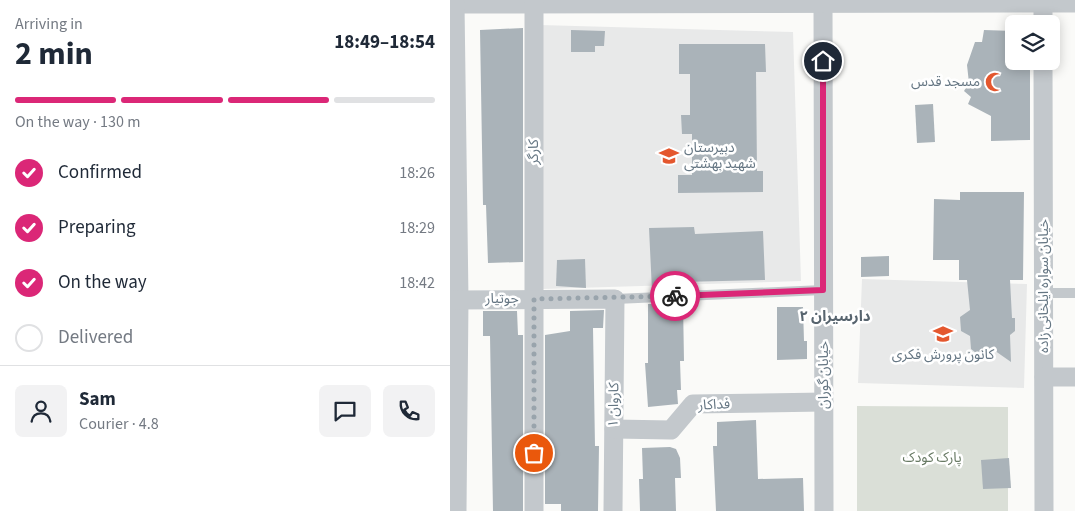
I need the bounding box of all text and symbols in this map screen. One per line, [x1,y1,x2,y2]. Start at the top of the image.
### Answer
text: Arriving in [15,13,83,35]
map controls [1005,15,1060,70]
button: layers [1005,15,1060,70]
text: 18:49–18:54 [334,29,435,56]
text: 2 min [15,31,93,77]
pin [802,40,844,82]
icon: home [809,47,837,75]
mosque icon: مسجد قدس [984,71,1006,93]
place label: مسجد قدس [911,72,980,92]
text: On the way · 130 m [15,111,140,133]
place label: دبیرستان شهید بهشتی [684,138,756,174]
street label: کارگر [524,139,544,166]
school or university icon: دبیرستان شهید بهشتی [658,145,680,167]
icon: check [15,159,43,187]
text: Confirmed [58,159,142,186]
text: 18:26 [399,162,435,184]
icon: check [15,214,43,242]
text: Preparing [58,214,136,241]
text: 18:29 [399,217,435,239]
street label: خیابان سواره ایلخانی زاده [1034,219,1054,353]
icon: check [15,269,43,297]
text: On the way [58,269,147,296]
courier [650,271,700,321]
text: 18:42 [399,272,435,294]
icon: bike [661,282,689,310]
street label: جوتیار [484,289,519,309]
district label: دارسیران ۲ [799,306,871,327]
school or university icon: کانون پرورش فکری [932,323,954,345]
text: Delivered [58,324,133,351]
street label: خیابان گوران [814,341,834,409]
place label: کانون پرورش فکری [892,345,995,365]
street label: کاروان ۱ [604,382,624,428]
button: person [15,385,67,437]
button: chat [319,385,371,437]
button: phone [383,385,435,437]
text: Sam [79,386,116,413]
street label: فداکار [696,394,731,416]
text: Courier · 4.8 [79,413,159,435]
pin [513,432,555,474]
icon: bag [520,439,548,467]
park label: پارک کودک [902,448,962,468]

